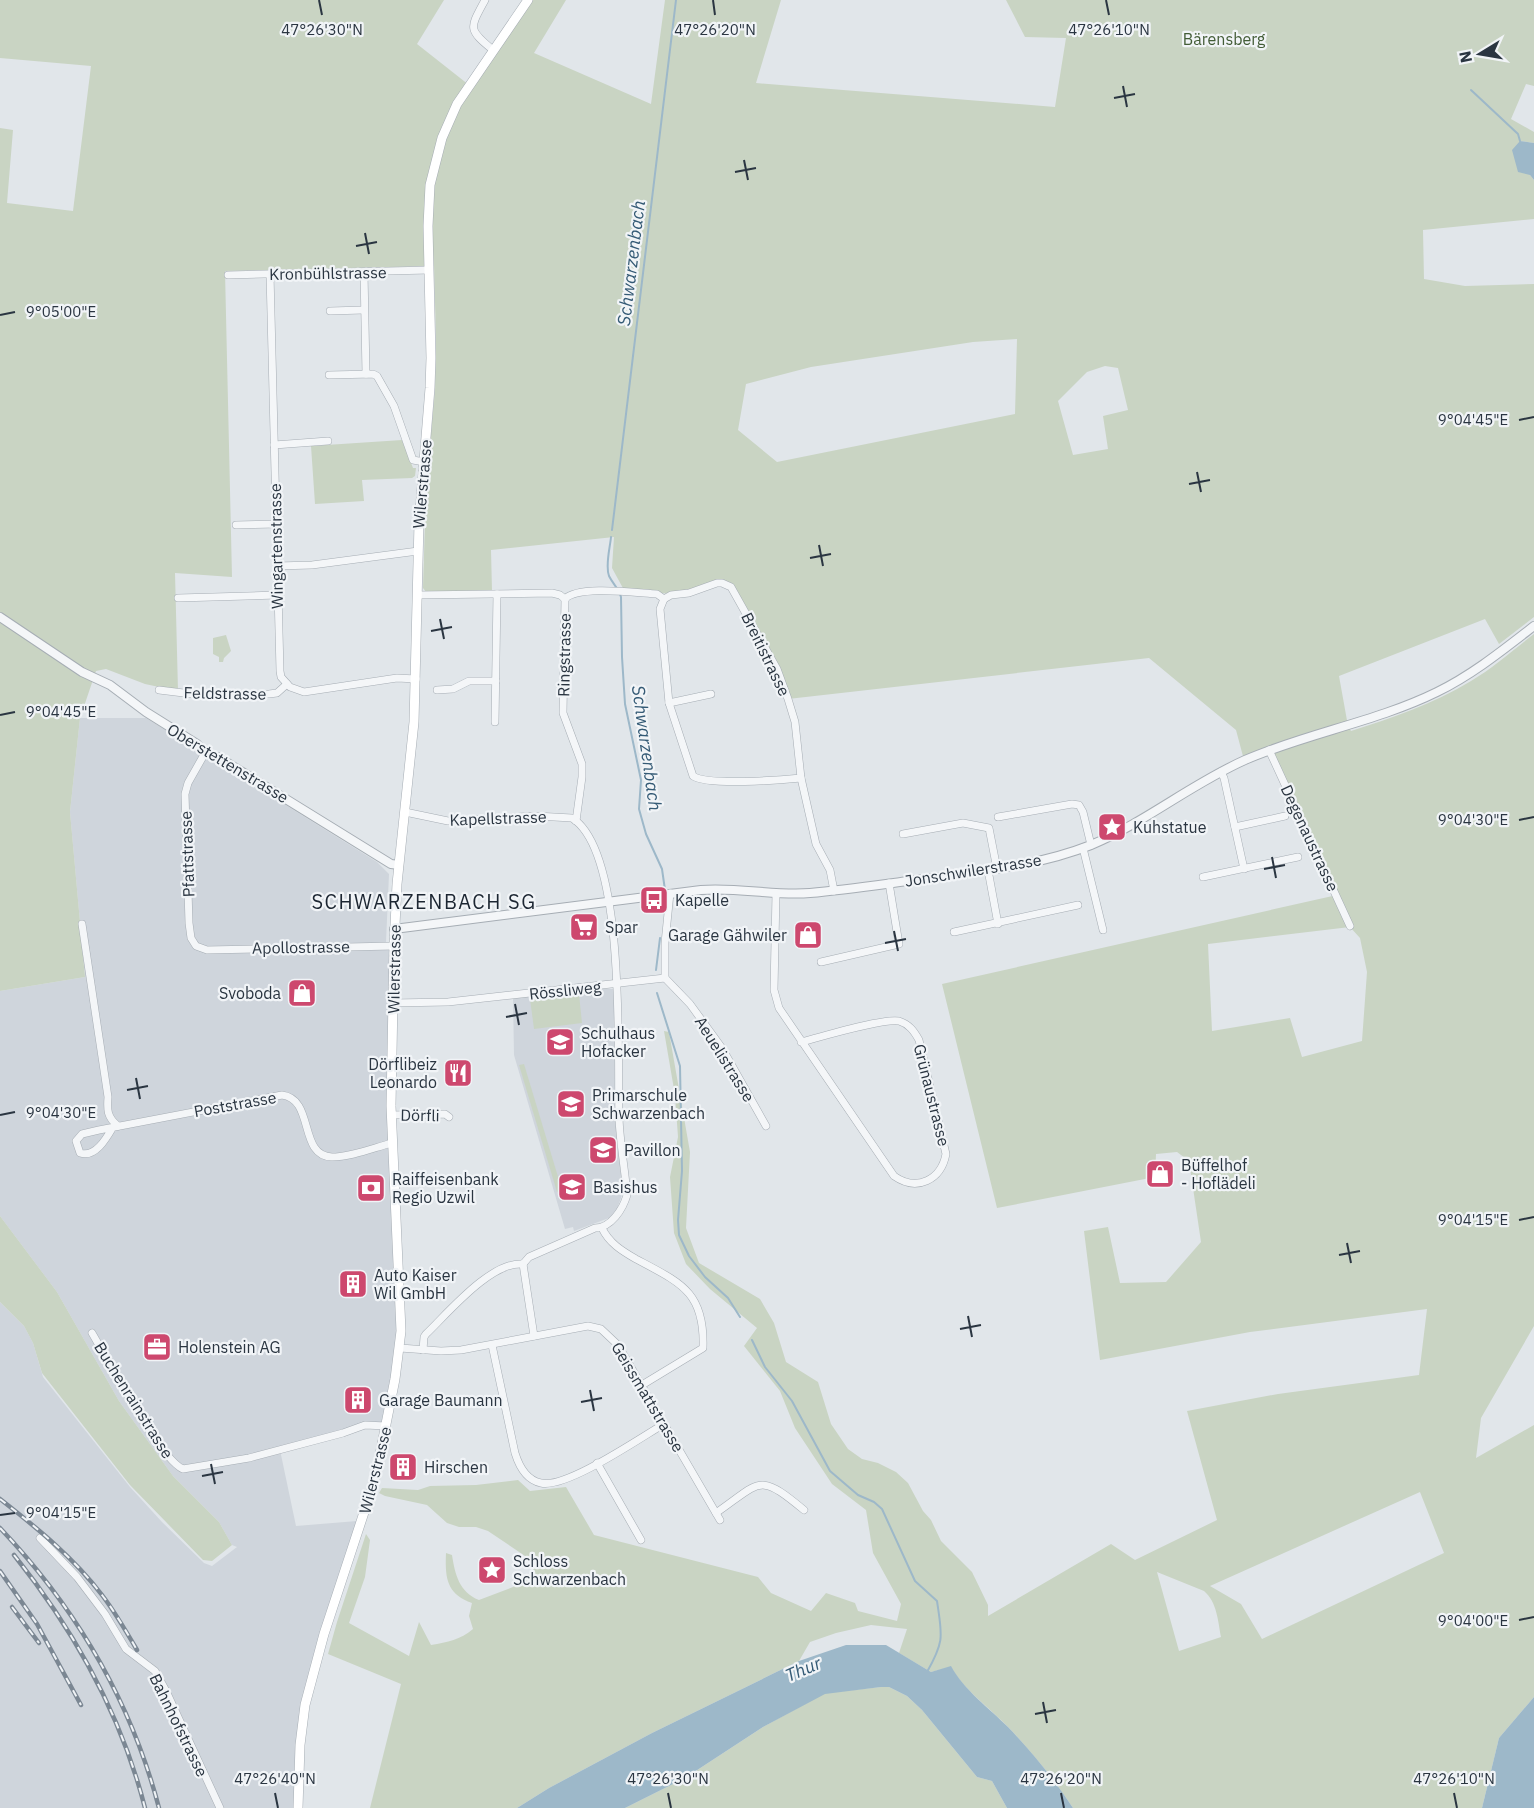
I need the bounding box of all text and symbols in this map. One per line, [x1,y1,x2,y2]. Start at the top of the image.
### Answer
text: 47°26'30"N [281,20,363,39]
text: 47°26'20"N [674,20,756,39]
text: 47°26'10"N [1068,20,1150,39]
north arrow [1450,24,1510,84]
park label: Bärensberg [1183,29,1266,49]
text: N [1454,49,1476,64]
water label: Schwarzenbach [612,199,650,327]
street label: Kronbühlstrasse [269,262,387,284]
text: 9°05'00"E [26,302,96,321]
text: 9°04'45"E [1438,410,1508,429]
street label: Wilerstrasse [408,438,436,529]
street label: Wingartenstrasse [265,483,287,609]
street label: Breitistrasse [737,609,795,699]
street label: Ringstrasse [553,613,575,697]
street label: Feldstrasse [183,682,267,704]
water label: Schwarzenbach [627,684,667,812]
text: 9°04'45"E [26,702,96,721]
street label: Oberstettenstrasse [164,719,293,807]
street label: Degenaustrasse [1277,782,1344,895]
street label: Kapellstrasse [449,806,547,830]
street label: Pfattstrasse [175,810,199,898]
text: 9°04'30"E [1438,810,1508,829]
place icon: Kuhstatue [1096,811,1128,843]
place label: Kuhstatue [1133,817,1207,837]
street label: Jonschwilerstrasse [903,849,1043,891]
bus stop icon: Kapelle [638,884,670,916]
district label: SCHWARZENBACH SG [311,888,537,915]
place label: Kapelle [675,890,729,910]
supermarket icon: Spar [568,911,600,943]
place label: Spar [605,917,638,937]
shop icon: Garage Gähwiler [792,919,824,951]
street label: Wilerstrasse [383,924,405,1014]
place label: Garage Gähwiler [668,925,787,945]
street label: Apollostrasse [252,936,350,958]
street label: Rössliweg [528,976,603,1004]
shop icon: Svoboda [286,977,318,1009]
place label: Svoboda [219,983,281,1003]
street label: Aeuelistrasse [691,1012,759,1106]
place label: Schulhaus Hofacker [581,1023,655,1061]
school or university icon: Schulhaus Hofacker [544,1026,576,1058]
street label: Grünaustrasse [910,1042,954,1148]
place label: Dörflibeiz Leonardo [368,1054,437,1092]
restaurant icon: Dörflibeiz Leonardo [442,1057,474,1089]
place label: Primarschule Schwarzenbach [592,1085,705,1123]
street label: Poststrasse [192,1087,278,1121]
school or university icon: Primarschule Schwarzenbach [555,1088,587,1120]
text: 9°04'30"E [26,1103,96,1122]
street label: Dörfli [400,1105,440,1125]
school or university icon: Pavillon [587,1134,619,1166]
place label: Pavillon [624,1140,681,1160]
place label: Büffelhof - Hoflädeli [1181,1155,1256,1193]
shop icon: Büffelhof - Hoflädeli [1144,1158,1176,1190]
place label: Raiffeisenbank Regio Uzwil [392,1169,499,1207]
school or university icon: Basishus [556,1171,588,1203]
bank icon: Raiffeisenbank Regio Uzwil [355,1172,387,1204]
place label: Basishus [593,1177,658,1197]
text: 9°04'15"E [1438,1210,1508,1229]
place label: Auto Kaiser Wil GmbH [374,1265,457,1303]
building icon: Auto Kaiser Wil GmbH [337,1268,369,1300]
office icon: Holenstein AG [141,1331,173,1363]
place label: Holenstein AG [178,1337,281,1357]
street label: Buchenrainstrasse [90,1338,178,1462]
street label: Geissmattstrasse [607,1338,689,1456]
building icon: Garage Baumann [342,1384,374,1416]
place label: Garage Baumann [379,1390,503,1410]
street label: Wilerstrasse [355,1424,396,1516]
building icon: Hirschen [387,1451,419,1483]
place label: Hirschen [424,1457,488,1477]
text: 9°04'15"E [26,1503,96,1522]
place label: Schloss Schwarzenbach [513,1551,626,1589]
place icon: Schloss Schwarzenbach [476,1554,508,1586]
text: 9°04'00"E [1438,1611,1508,1630]
water label: Thur [782,1651,825,1687]
street label: Bahnhofstrasse [145,1670,213,1780]
text: 47°26'40"N [234,1769,316,1788]
text: 47°26'30"N [627,1769,709,1788]
text: 47°26'20"N [1020,1769,1102,1788]
text: 47°26'10"N [1413,1769,1495,1788]

